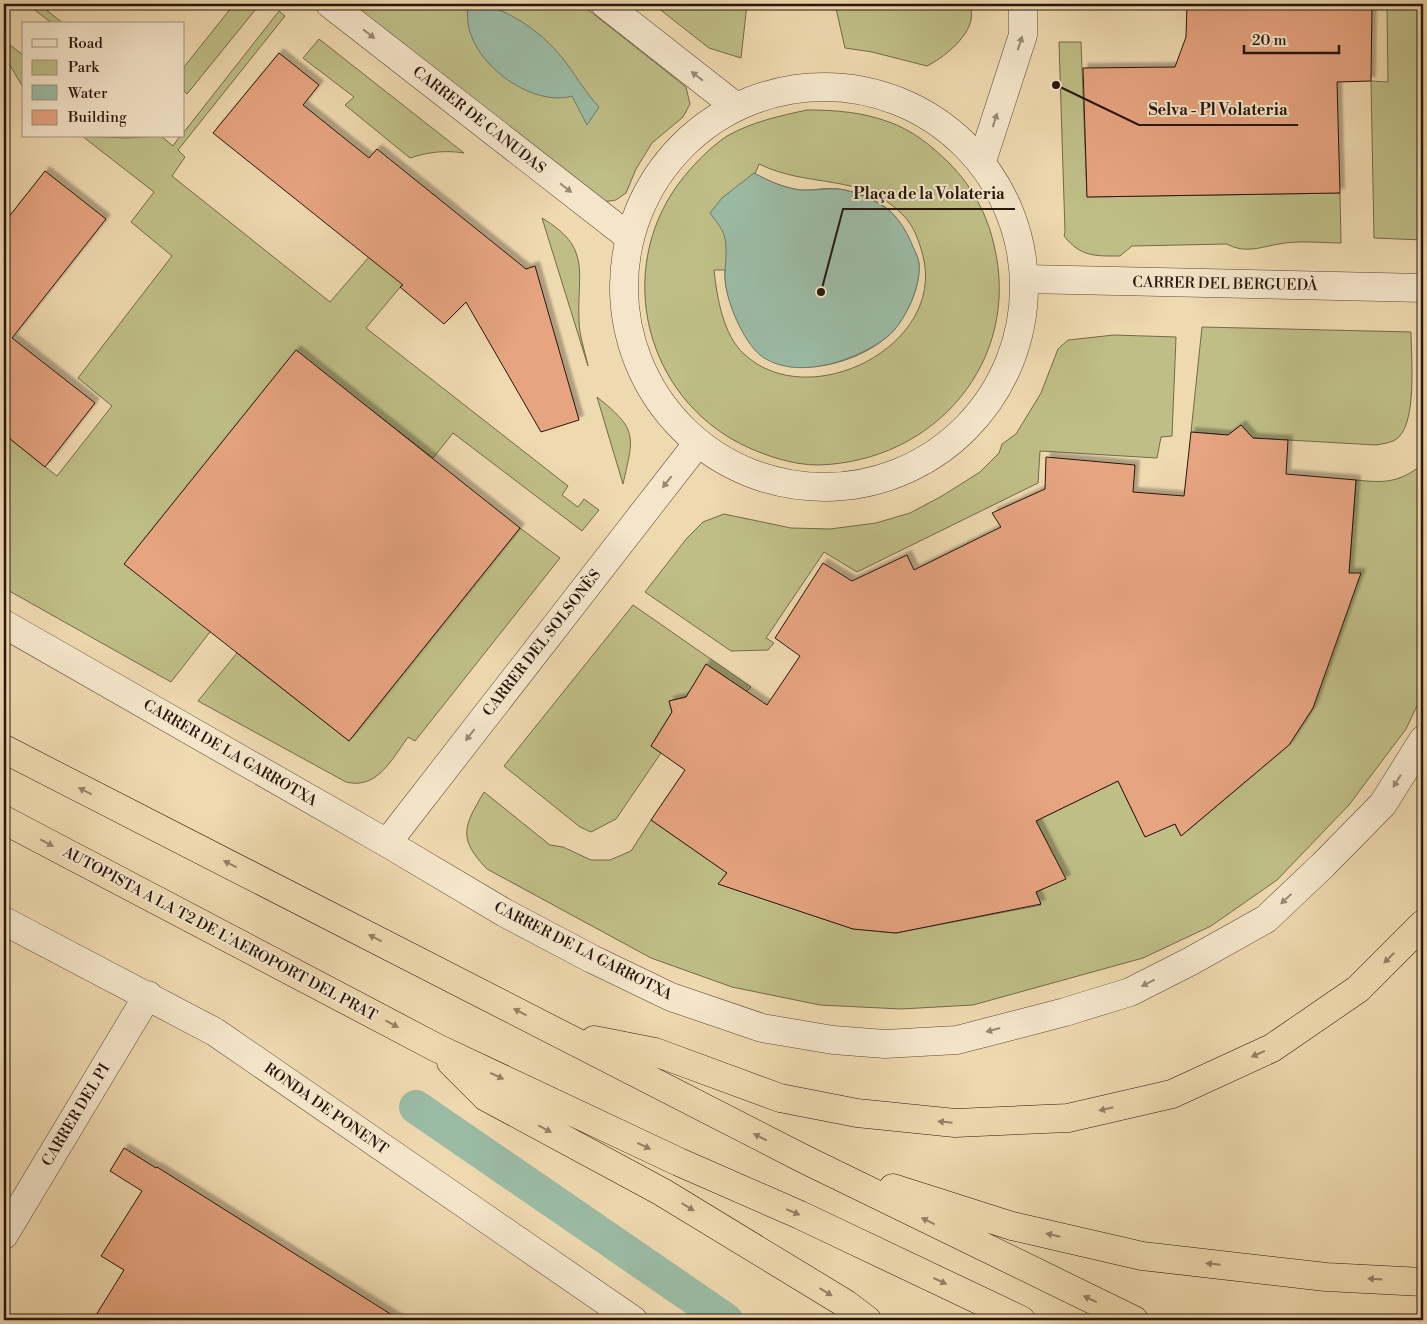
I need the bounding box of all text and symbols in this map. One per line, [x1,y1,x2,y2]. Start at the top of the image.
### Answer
legend [22,22,185,138]
scale bar [1244,22,1340,54]
one-way arrow [362,28,375,39]
text: 20 m [1252,31,1287,50]
text: Road [68,34,103,53]
one-way arrow [1017,36,1025,51]
text: Park [68,58,100,77]
street label: CARRER DE CANUDAS [409,62,549,178]
one-way arrow [691,71,704,82]
text: Water [67,84,108,103]
callout: Selva - Pl Volateria [1139,94,1298,125]
text: Selva - Pl Volateria [1148,100,1288,120]
text: Building [67,108,127,127]
one-way arrow [992,112,1000,127]
callout: Plaça de la Volateria [843,178,1015,209]
one-way arrow [559,182,572,193]
text: Plaça de la Volateria [853,184,1005,204]
street label: CARRER DEL BERGUEDÀ [1132,272,1319,295]
one-way arrow [662,475,672,489]
street label: CARRER DEL SOLSONÈS [478,565,605,720]
street label: CARRER DE LA GARROTXA [140,695,321,811]
one-way arrow [465,728,476,741]
one-way arrow [1392,775,1402,788]
one-way arrow [78,786,92,794]
one-way arrow [40,839,54,847]
street label: AUTOPISTA A LA T2 DE L'AEROPORT DEL PRAT [59,842,381,1026]
one-way arrow [223,860,237,868]
one-way arrow [1281,893,1293,905]
street label: CARRER DE LA GARROTXA [491,898,676,1005]
one-way arrow [368,934,382,942]
one-way arrow [1383,952,1395,964]
one-way arrow [1141,979,1155,987]
one-way arrow [512,1008,527,1016]
one-way arrow [385,1020,399,1028]
one-way arrow [985,1027,1000,1035]
one-way arrow [1251,1051,1265,1059]
street label: RONDA DE PONENT [260,1059,392,1159]
street label: CARRER DEL PI [38,1060,114,1170]
one-way arrow [490,1073,504,1081]
one-way arrow [1099,1105,1114,1113]
one-way arrow [937,1118,953,1126]
one-way arrow [538,1125,552,1133]
one-way arrow [753,1133,767,1141]
one-way arrow [637,1142,651,1150]
one-way arrow [681,1202,694,1212]
one-way arrow [786,1208,800,1216]
one-way arrow [921,1216,935,1224]
one-way arrow [1046,1231,1061,1239]
one-way arrow [1205,1260,1221,1268]
one-way arrow [1366,1275,1382,1283]
one-way arrow [933,1277,947,1285]
one-way arrow [820,1287,833,1296]
one-way arrow [1083,1295,1097,1303]

